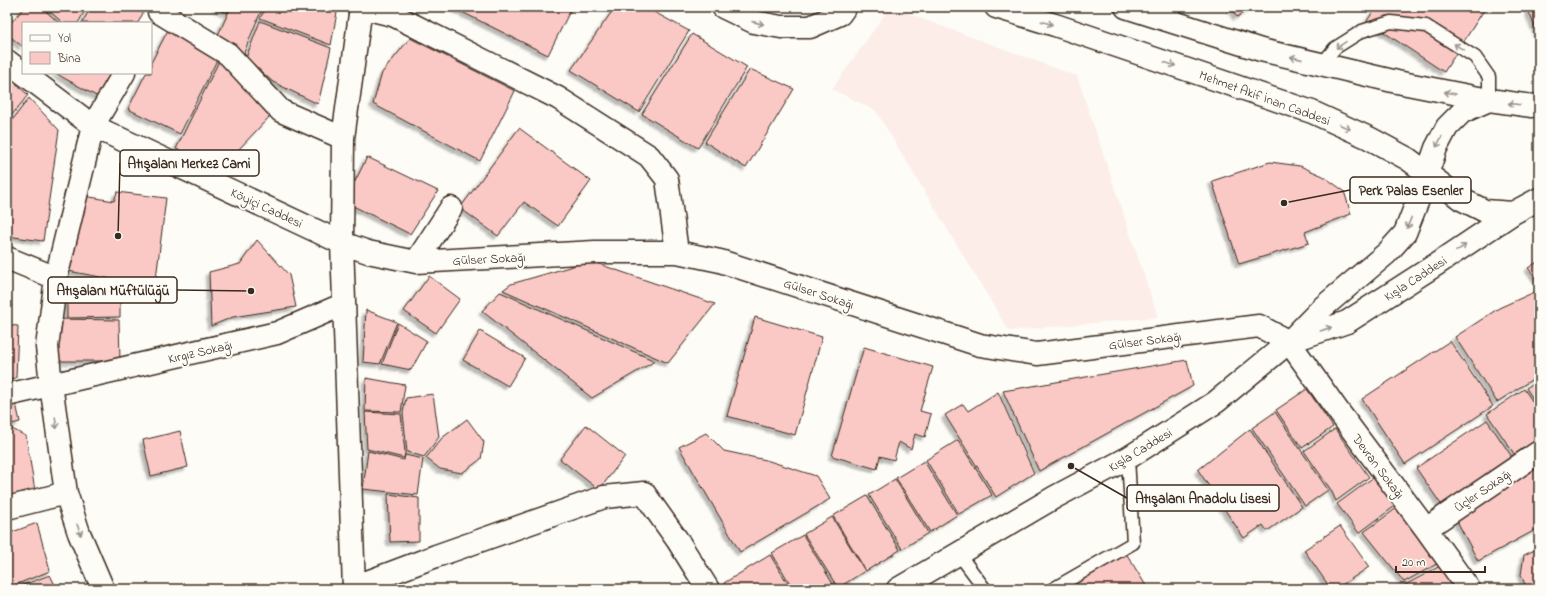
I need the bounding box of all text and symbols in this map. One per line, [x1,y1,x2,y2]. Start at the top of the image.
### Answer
one-way arrow [751,19,764,27]
one-way arrow [1040,20,1053,27]
legend [22,22,152,74]
text: Yol [58,30,71,48]
one-way arrow [1335,41,1346,49]
one-way arrow [1454,43,1465,51]
text: Bina [57,50,81,68]
one-way arrow [1290,54,1303,62]
one-way arrow [1163,61,1176,68]
street label: Mehmet Akif İnan Caddesi [1196,66,1333,131]
one-way arrow [1444,88,1457,96]
one-way arrow [1508,100,1521,108]
one-way arrow [1338,124,1350,131]
one-way arrow [1435,136,1443,148]
callout: Atışalanı Merkez Cami [120,150,259,176]
text: Atışalanı Merkez Cami [128,154,251,175]
callout: Perk Palas Esenler [1350,177,1471,203]
text: Perk Palas Esenler [1359,181,1464,202]
street label: Köyiçi Caddesi [227,183,306,234]
one-way arrow [1405,216,1412,228]
one-way arrow [1455,244,1466,252]
street label: Gülser Sokağı [452,248,526,272]
street label: Kışla Caddesi [1381,252,1451,307]
street label: Gülser Sokağı [781,274,856,316]
callout: Atışalanı Müftülüğü [48,277,177,303]
text: Atışalanı Müftülüğü [56,281,170,304]
one-way arrow [1320,325,1332,333]
street label: Gülser Sokağı [1108,328,1183,356]
street label: Kırgız Sokağı [166,336,234,370]
one-way arrow [52,416,60,429]
street label: Kışla Caddesi [1105,424,1176,477]
street label: Devran Sokağı [1346,430,1408,504]
street label: Üçler Sokağı [1451,465,1516,518]
callout: Atışalanı Anadolu Lisesi [1127,485,1279,511]
text: Atışalanı Anadolu Lisesi [1135,489,1271,510]
one-way arrow [75,524,83,536]
scale bar [1396,548,1485,574]
text: 20 m [1402,554,1425,572]

